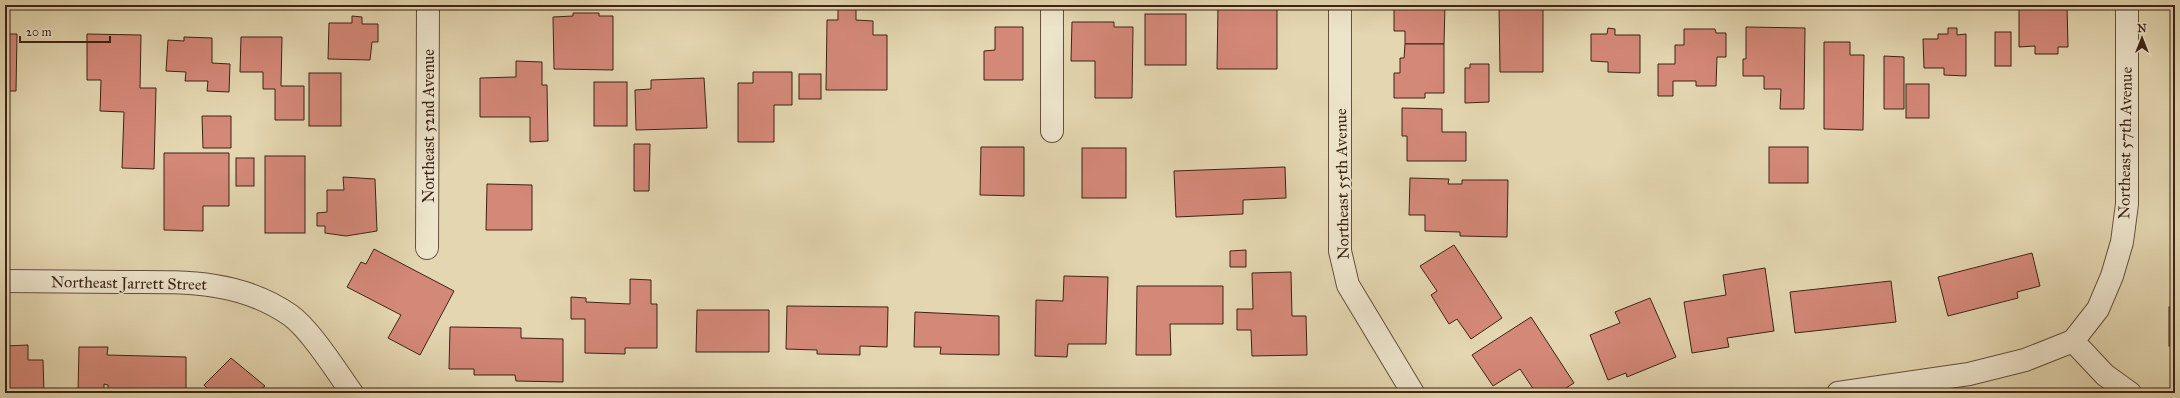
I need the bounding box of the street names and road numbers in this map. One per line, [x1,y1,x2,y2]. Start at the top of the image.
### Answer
street label: Northeast 52nd Avenue [419,49,438,203]
street label: Northeast 57th Avenue [2114,66,2136,219]
street label: Northeast 55th Avenue [1331,108,1353,260]
street label: Northeast Jarrett Street [51,272,208,295]

